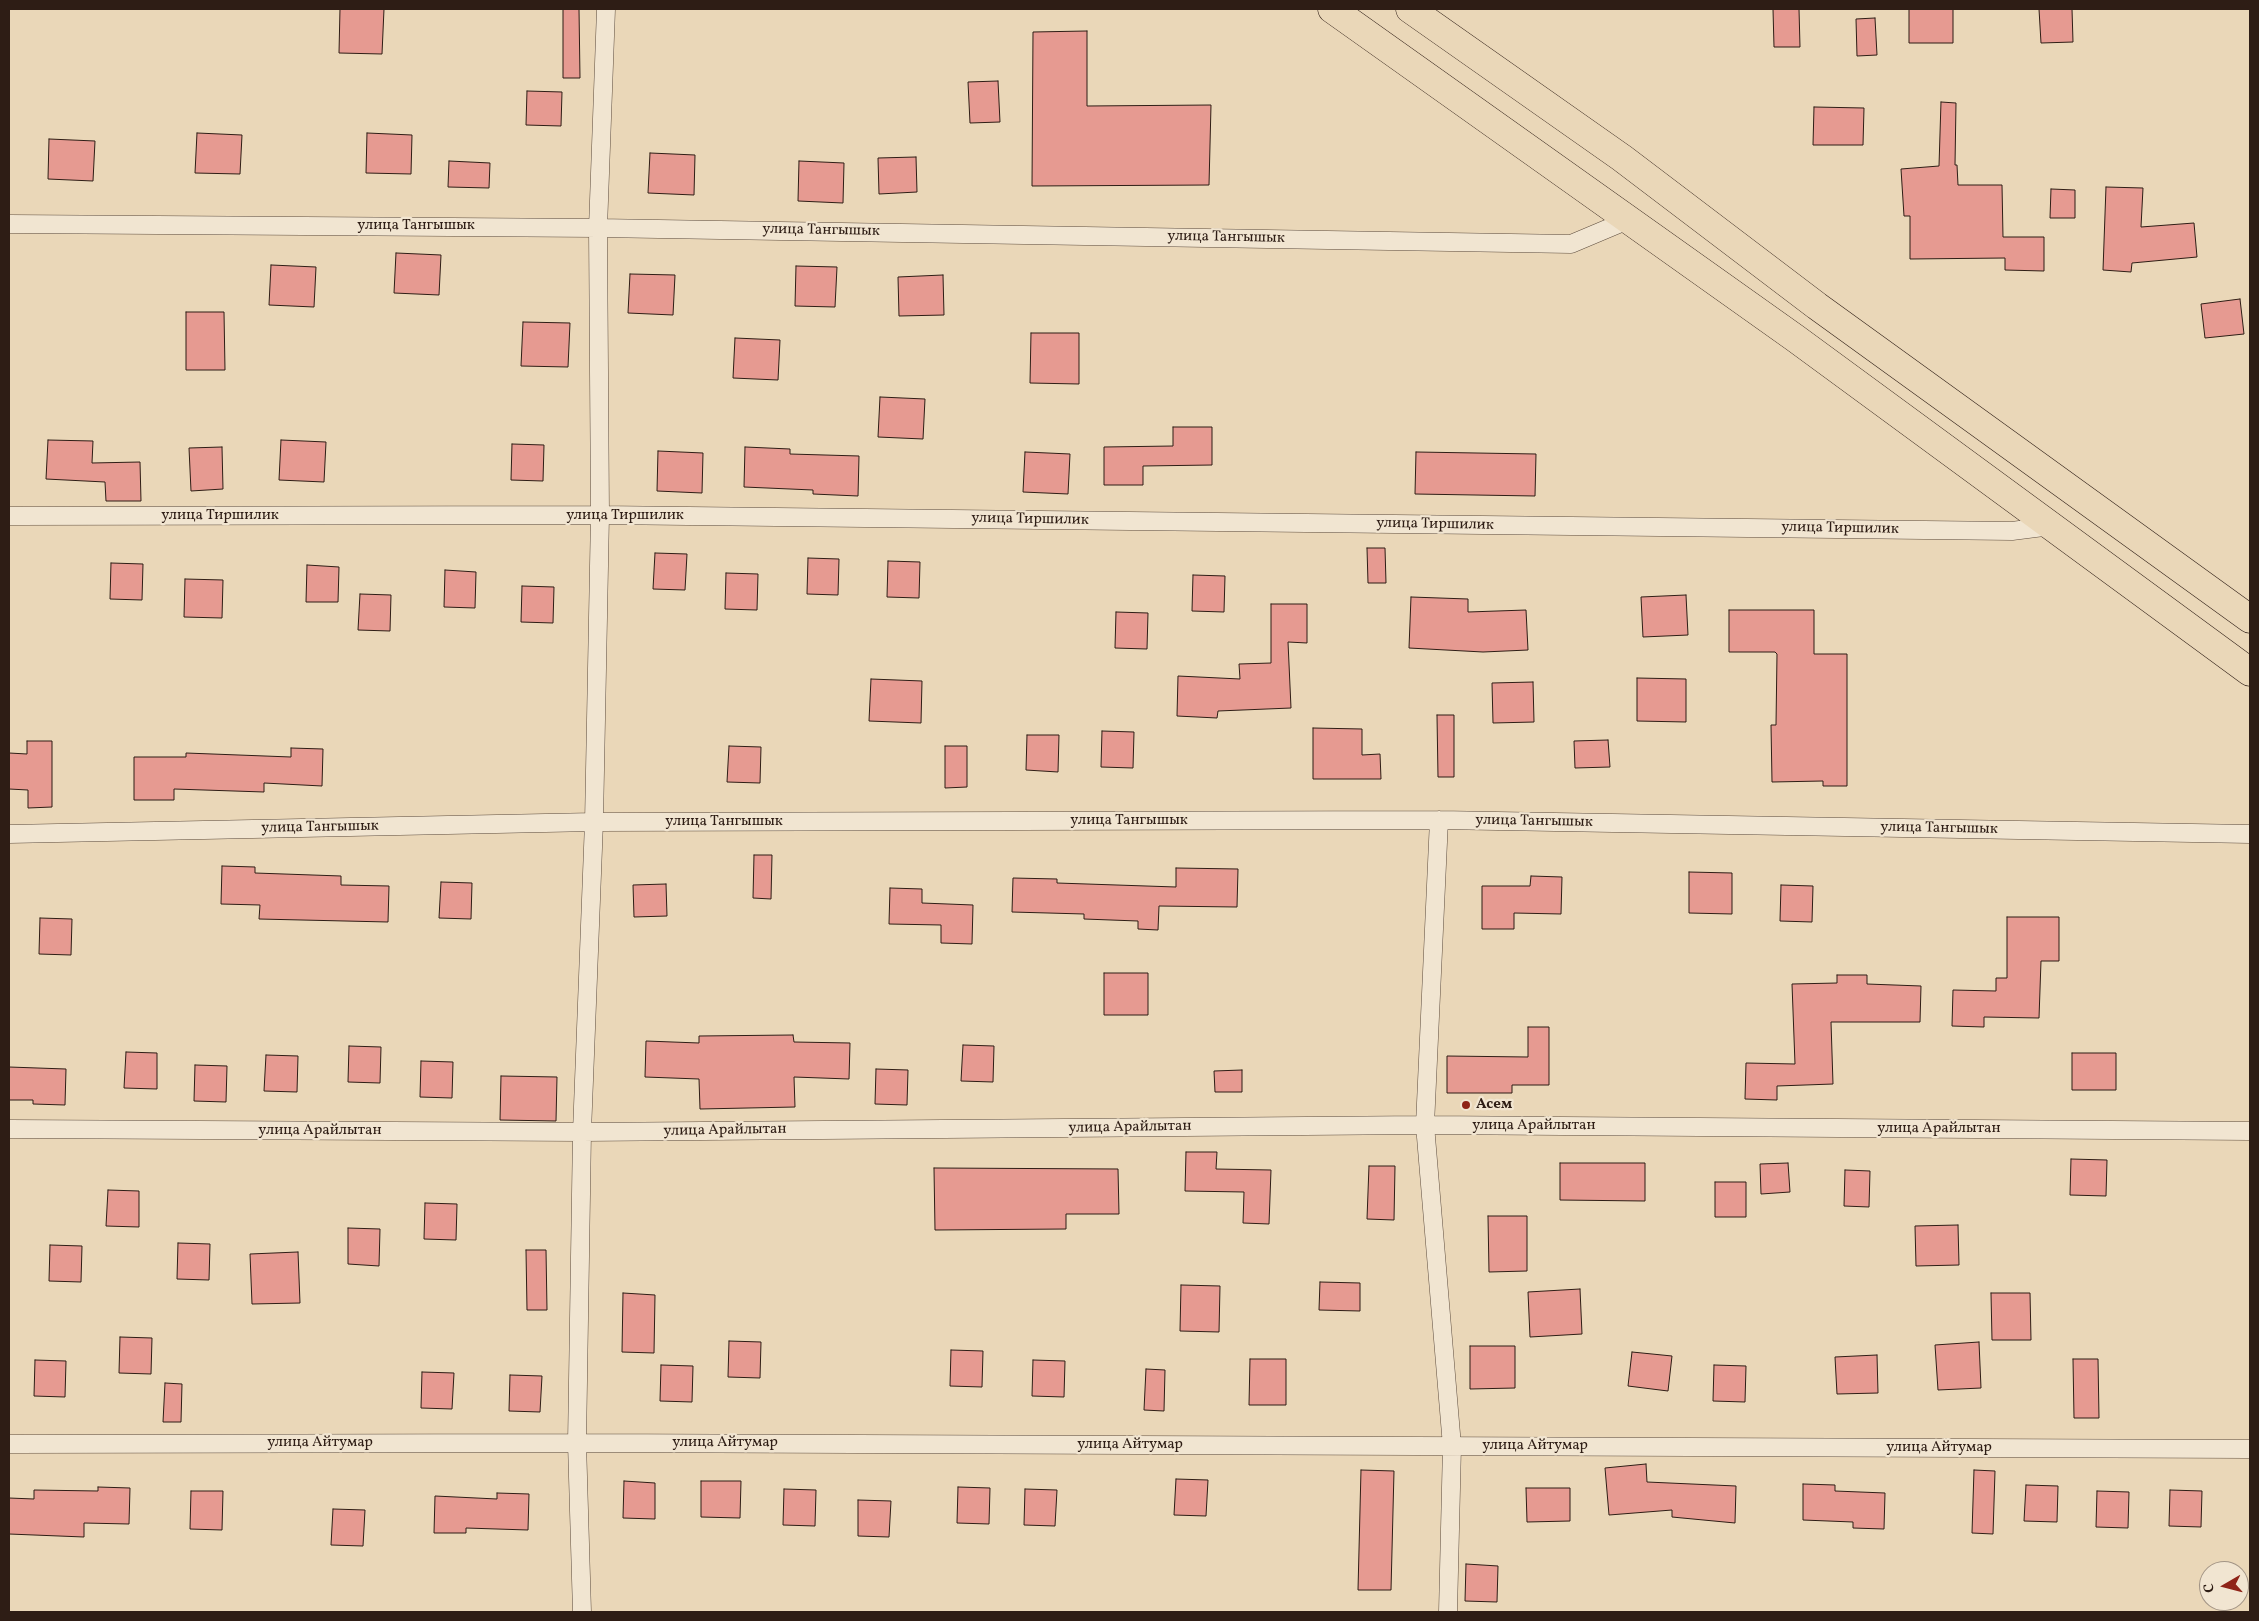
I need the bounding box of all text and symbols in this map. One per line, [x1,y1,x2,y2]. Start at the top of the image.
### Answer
street label: улица Тангышык [357,217,475,235]
street label: улица Тангышык [762,221,880,241]
street label: улица Тангышык [1167,228,1285,248]
street label: улица Тиршилик [161,507,279,525]
street label: улица Тиршилик [566,507,684,525]
street label: улица Тиршилик [971,510,1089,530]
street label: улица Тиршилик [1376,515,1494,535]
street label: улица Тиршилик [1781,519,1899,539]
street label: улица Тангышык [1070,812,1188,830]
street label: улица Тангышык [1475,812,1593,832]
street label: улица Тангышык [665,813,783,831]
street label: улица Тангышык [261,818,379,838]
street label: улица Тангышык [1880,819,1998,839]
place label: Асем [1476,1096,1512,1114]
marker: Асем [1460,1099,1472,1111]
street label: улица Арайлытан [1472,1117,1596,1135]
street label: улица Арайлытан [1068,1118,1192,1138]
street label: улица Арайлытан [1877,1120,2001,1138]
street label: улица Арайлытан [663,1121,787,1141]
street label: улица Арайлытан [258,1122,382,1140]
street label: улица Айтумар [267,1434,373,1452]
street label: улица Айтумар [672,1434,778,1452]
street label: улица Айтумар [1077,1436,1183,1454]
street label: улица Айтумар [1482,1437,1588,1455]
street label: улица Айтумар [1886,1439,1992,1457]
north arrow [2199,1561,2249,1611]
text: С [2200,1582,2220,1594]

